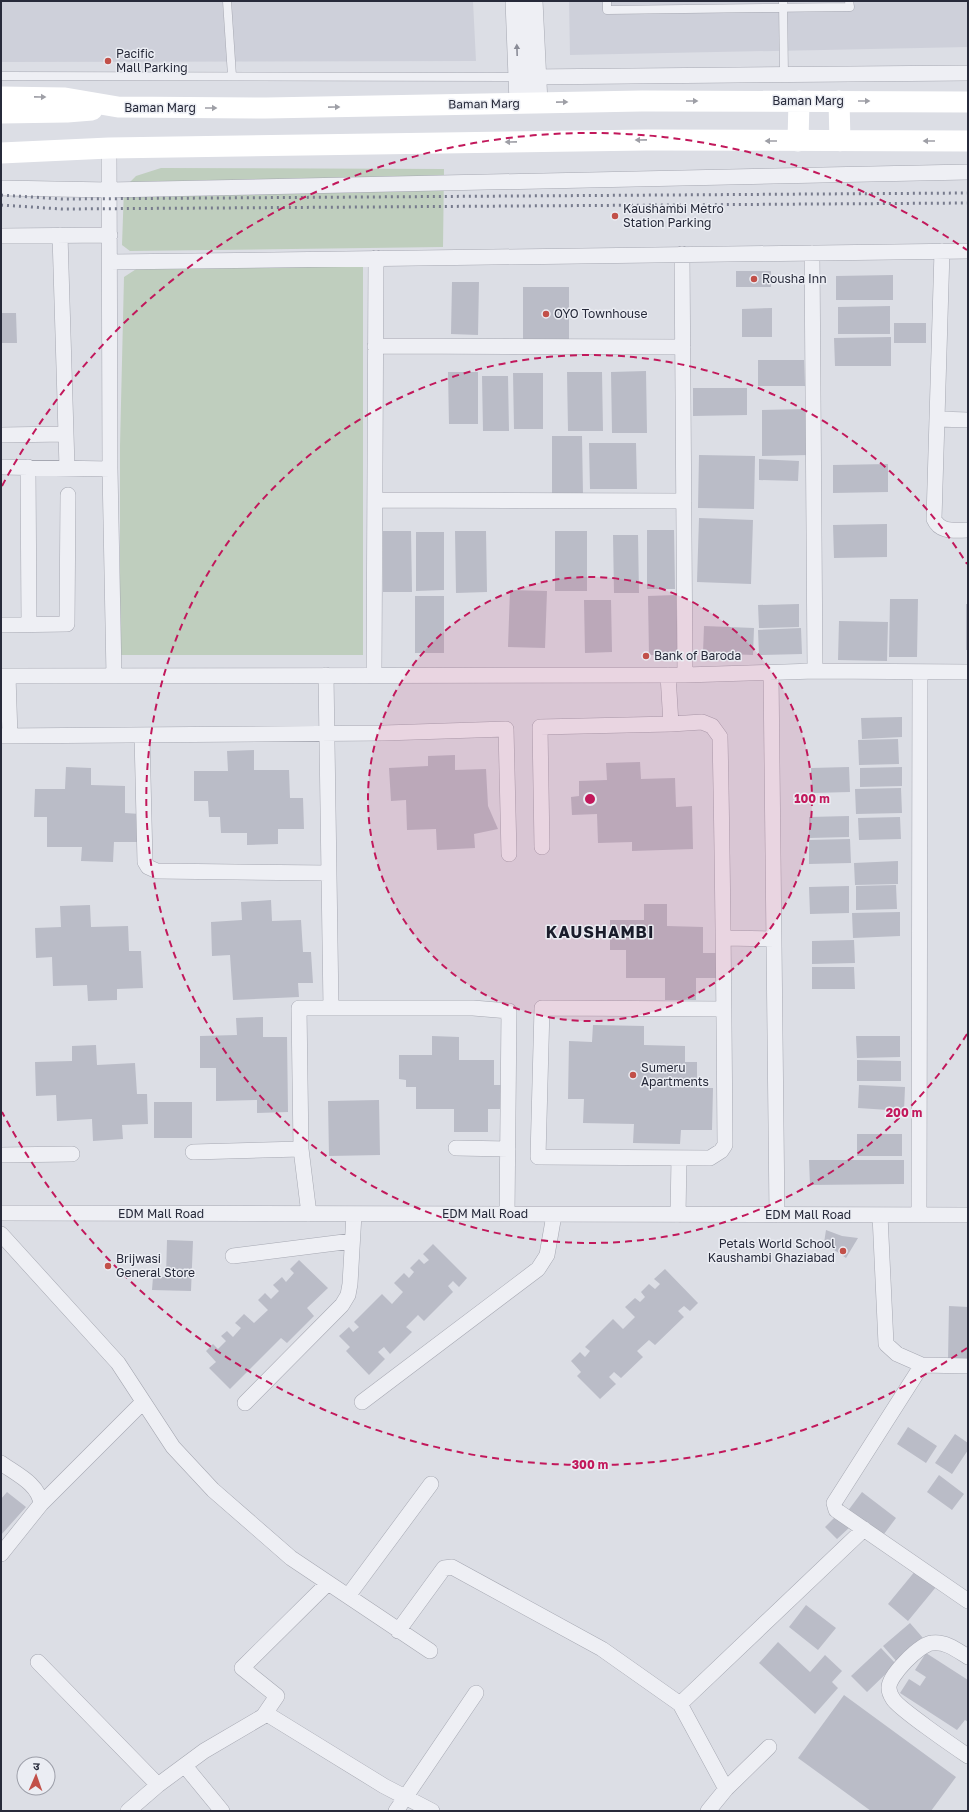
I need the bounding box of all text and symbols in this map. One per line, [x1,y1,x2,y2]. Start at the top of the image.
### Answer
one-way arrow [514,43,520,56]
place label: Pacific Mall Parking [116,46,188,75]
marker: Pacific Mall Parking [103,56,113,66]
street label: Baman Marg [772,93,844,108]
one-way arrow [34,94,47,100]
street label: Baman Marg [448,95,520,112]
one-way arrow [686,98,699,104]
one-way arrow [858,98,871,104]
one-way arrow [556,99,569,105]
street label: Baman Marg [124,100,196,115]
one-way arrow [328,104,341,110]
one-way arrow [205,105,218,111]
one-way arrow [635,137,647,144]
one-way arrow [764,138,777,144]
one-way arrow [922,138,935,144]
one-way arrow [504,139,517,145]
place label: Kaushambi Metro Station Parking [623,201,724,230]
marker: Kaushambi Metro Station Parking [610,211,620,221]
place label: Rousha Inn [762,271,827,286]
marker: Rousha Inn [749,274,759,284]
place label: OYO Townhouse [554,306,647,321]
marker: OYO Townhouse [541,309,551,319]
place label: Bank of Baroda [654,648,741,663]
marker: Bank of Baroda [641,651,651,661]
text: 100 m [794,791,830,806]
centre of rings [583,792,597,806]
district label: KAUSHAMBI [546,922,654,942]
place label: Sumeru Apartments [641,1060,709,1089]
marker: Sumeru Apartments [628,1070,638,1080]
text: 200 m [886,1105,922,1120]
street label: EDM Mall Road [118,1206,204,1221]
street label: EDM Mall Road [442,1206,528,1221]
street label: EDM Mall Road [765,1207,851,1222]
place label: Petals World School Kaushambi Ghaziabad [708,1236,835,1265]
marker: Petals World School Kaushambi Ghaziabad [838,1246,848,1256]
place label: Brijwasi General Store [116,1251,195,1280]
marker: Brijwasi General Store [103,1261,113,1271]
text: 300 m [572,1457,608,1472]
north arrow [16,1756,56,1796]
text: उ [33,1759,40,1772]

